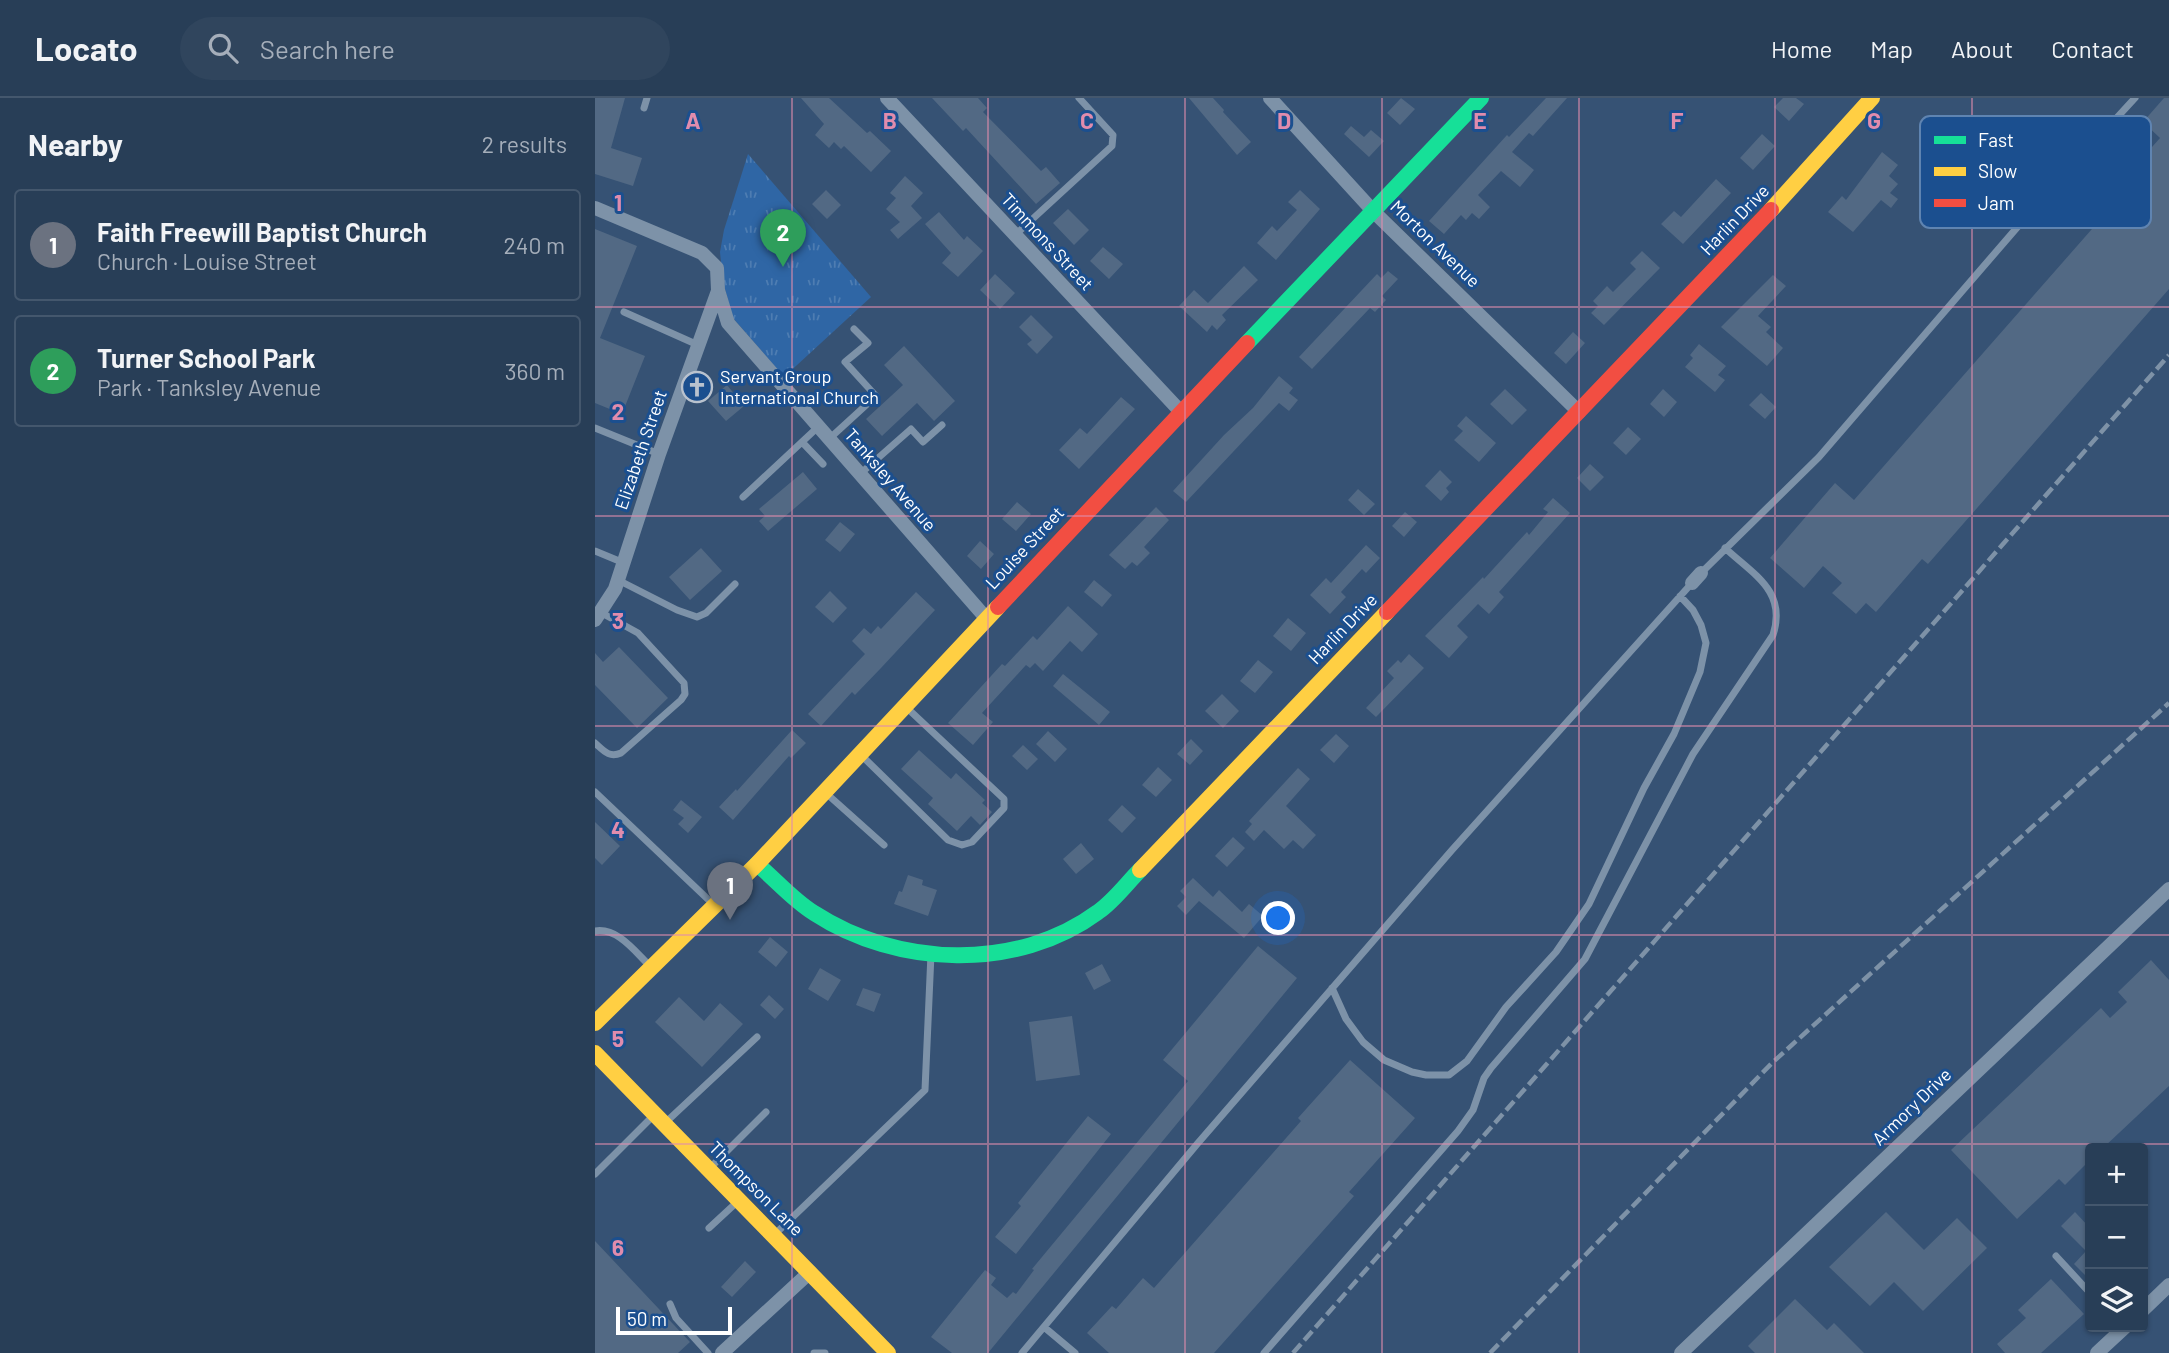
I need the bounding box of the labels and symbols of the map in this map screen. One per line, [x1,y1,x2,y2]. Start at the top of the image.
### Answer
text: A [685,106,701,134]
text: B [883,106,897,134]
text: C [1080,106,1094,134]
text: D [1277,106,1291,134]
text: E [1473,106,1487,134]
text: F [1671,106,1684,134]
text: G [1867,106,1881,134]
legend [1920,116,2151,228]
text: Fast [1978,128,2014,151]
text: Slow [1978,159,2017,182]
street label: Harlin Drive [1695,179,1773,259]
text: 1 [614,188,622,216]
street label: Timmons Street [997,188,1098,295]
text: Jam [1978,191,2014,214]
street label: Morton Avenue [1386,195,1485,292]
pin: 2 [760,209,806,267]
place label: Servant Group International Church [720,365,879,408]
church icon: Servant Group International Church [680,370,714,404]
street label: Elizabeth Street [609,387,671,512]
text: 2 [612,397,624,425]
street label: Tanksley Avenue [840,423,941,535]
street label: Louise Street [980,501,1068,593]
street label: Harlin Drive [1303,588,1381,668]
text: 3 [612,606,624,634]
text: 4 [611,815,625,843]
pin: 1 [707,862,753,920]
your location [1261,901,1295,935]
text: 5 [612,1024,624,1052]
street label: Armory Drive [1867,1063,1955,1149]
street label: Thompson Lane [705,1136,809,1240]
text: 6 [612,1233,624,1261]
scale bar [616,1304,731,1336]

